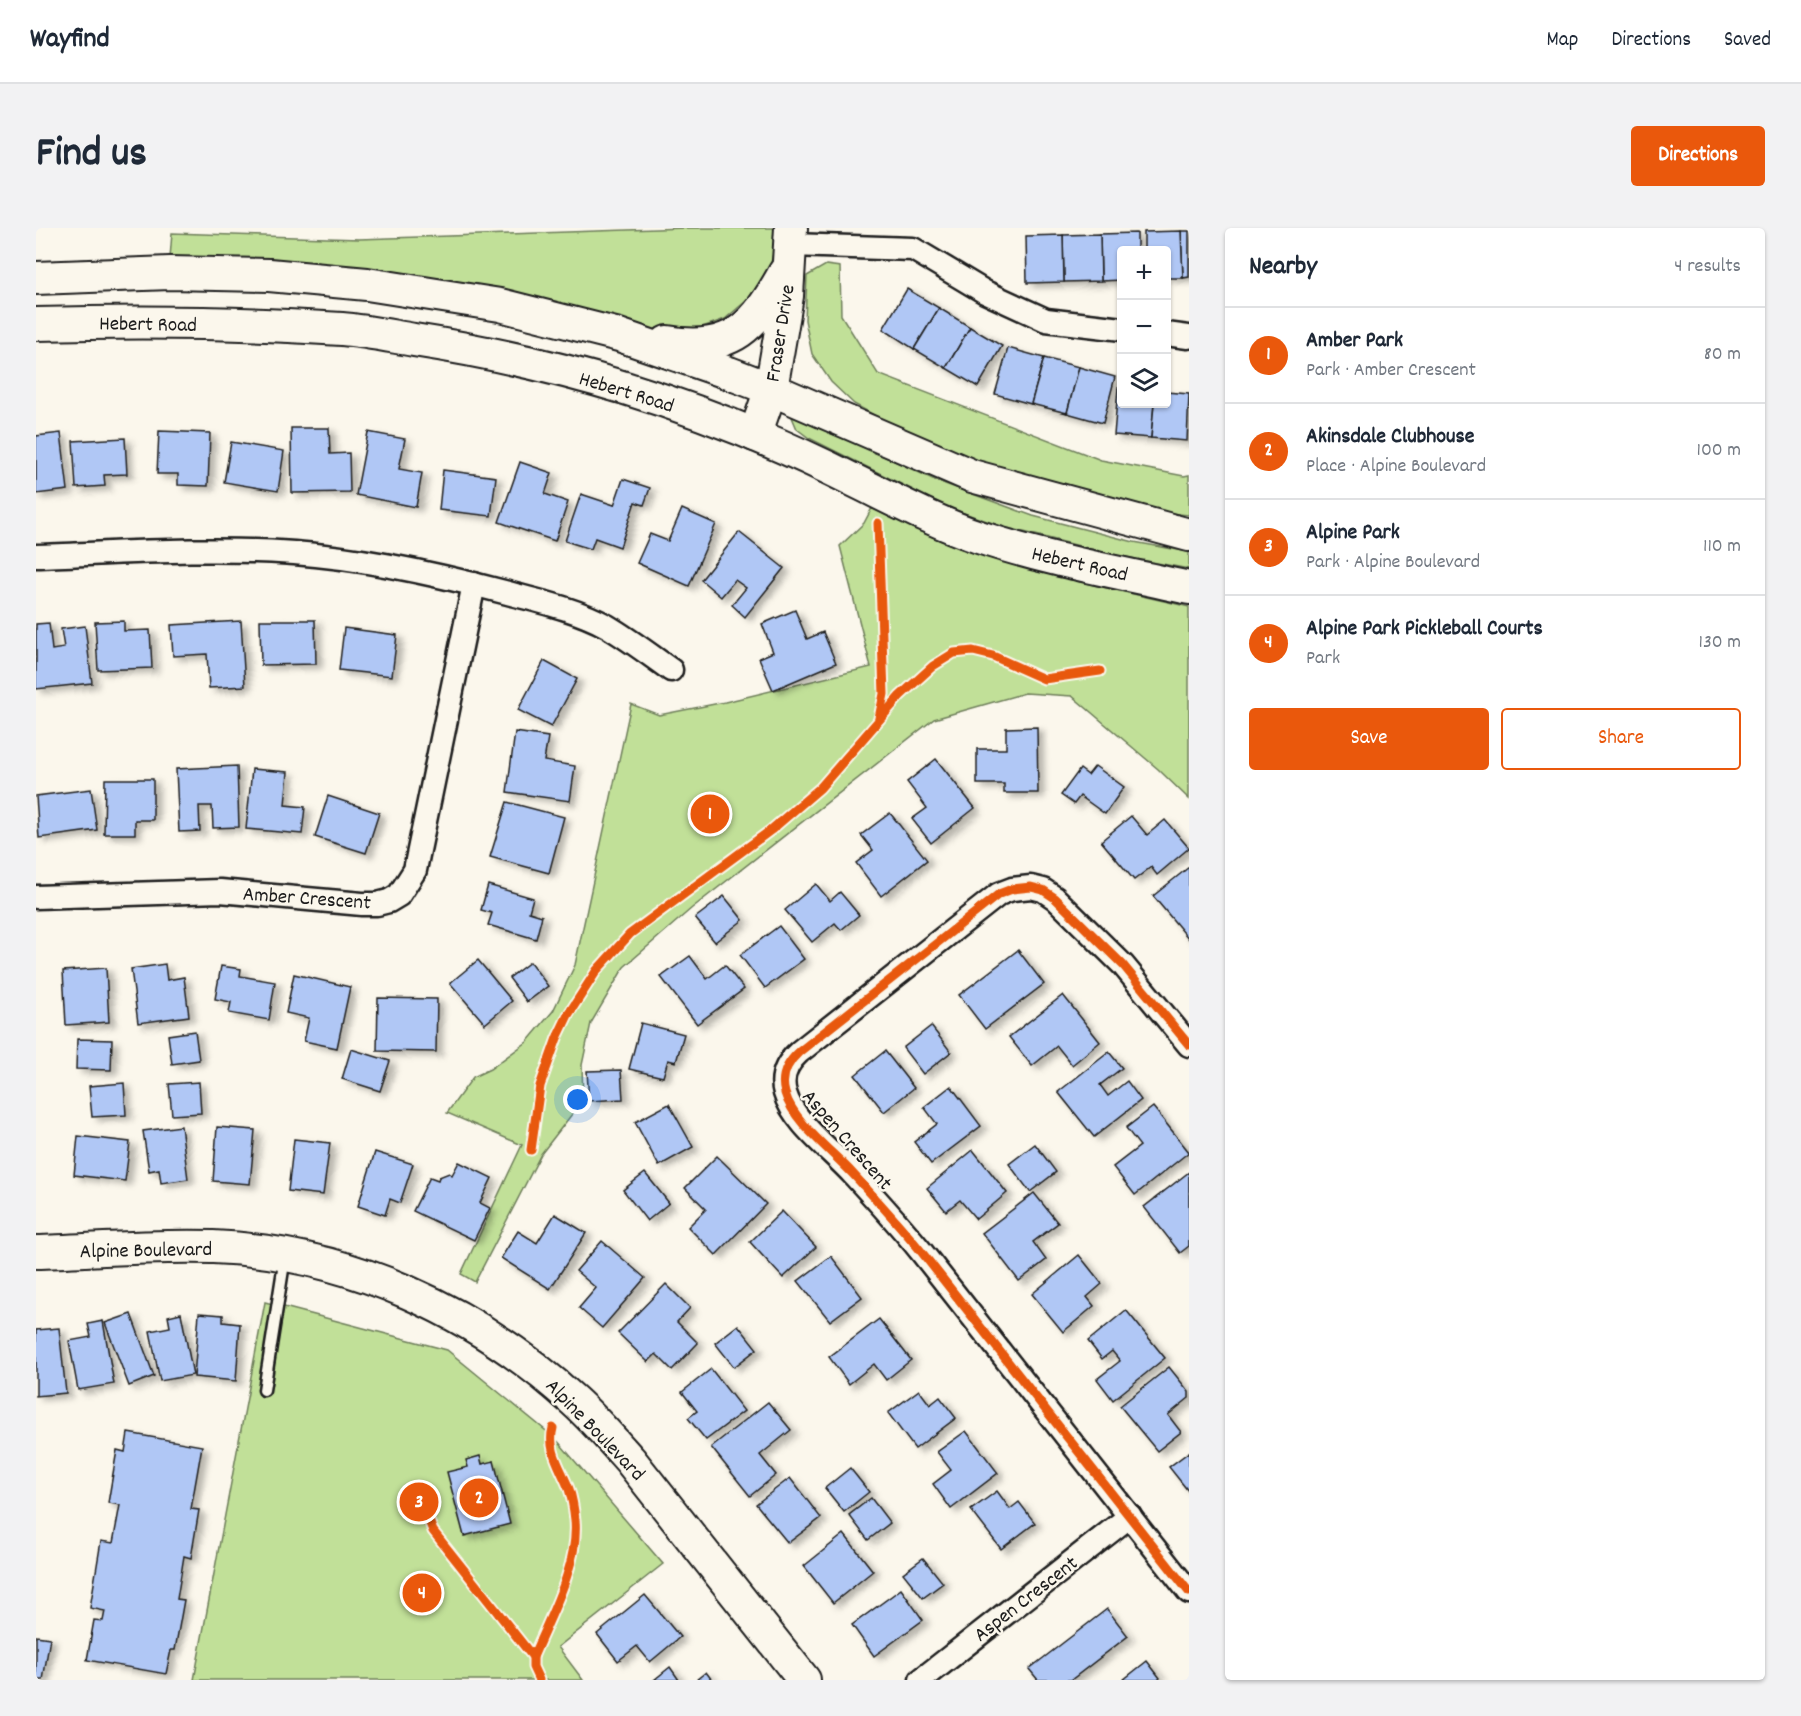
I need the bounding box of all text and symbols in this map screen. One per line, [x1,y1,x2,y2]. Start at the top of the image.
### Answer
text: Wayfind [30,21,110,61]
text: Map [1547,26,1578,56]
text: Directions [1611,26,1691,56]
text: Saved [1724,26,1771,56]
text: Find us [36,126,147,186]
button: Directions [1631,126,1765,186]
map controls [1117,246,1171,408]
button: + [1117,246,1171,300]
text: Nearby [1249,249,1317,286]
text: 4 results [1674,253,1741,281]
street label: Fraser Drive [759,283,804,384]
button: − [1117,300,1171,354]
street label: Hebert Road [99,310,197,342]
text: Amber Park [1306,326,1403,357]
text: 1 [1266,341,1271,369]
text: 80 m [1704,341,1741,369]
button: layers [1117,354,1171,408]
text: Park · Amber Crescent [1306,357,1476,385]
street label: Hebert Road [575,365,677,423]
text: Akinsdale Clubhouse [1306,422,1474,453]
text: 2 [1264,437,1273,465]
text: 100 m [1697,437,1741,465]
text: Place · Alpine Boulevard [1306,453,1486,481]
text: Alpine Park [1306,518,1400,549]
text: 3 [1264,533,1273,561]
text: 110 m [1703,533,1741,561]
street label: Hebert Road [1028,540,1130,592]
text: Park · Alpine Boulevard [1306,549,1480,577]
text: Alpine Park Pickleball Courts [1306,614,1543,645]
text: 4 [1264,629,1273,657]
text: 130 m [1699,629,1741,657]
text: Park [1306,645,1340,673]
button: Save [1249,708,1489,770]
button: Share [1501,708,1741,770]
pin: 1 [690,792,730,836]
street label: Amber Crescent [242,881,372,919]
street label: Aspen Crescent [793,1084,898,1198]
your location [563,1085,592,1114]
street label: Alpine Boulevard [80,1236,213,1268]
street label: Alpine Boulevard [537,1373,651,1489]
pin: 2 [460,1476,498,1520]
pin: 3 [400,1480,439,1524]
street label: Aspen Crescent [968,1550,1086,1651]
pin: 4 [402,1570,442,1616]

